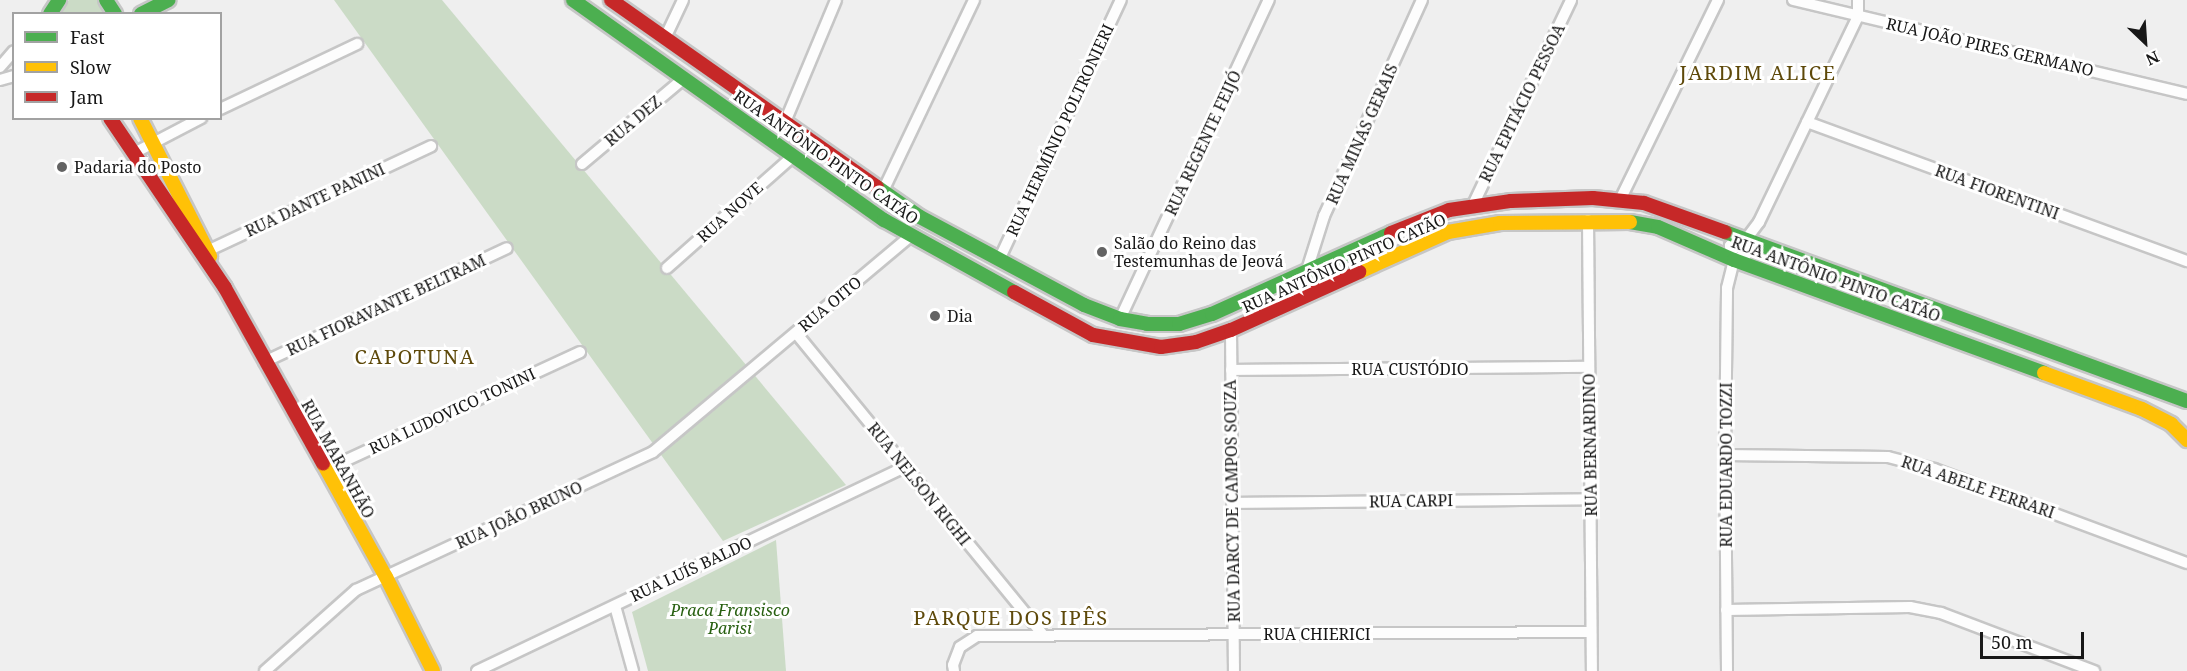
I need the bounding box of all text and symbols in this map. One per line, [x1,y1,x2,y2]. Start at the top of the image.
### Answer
legend [12,12,222,120]
north arrow [2115,12,2175,72]
street label: RUA JOÃO PIRES GERMANO [1884,14,2096,80]
street label: RUA HERMÍNIO POLTRONIERI [1002,21,1118,239]
street label: RUA EPITÁCIO PESSOA [1475,21,1569,185]
text: Fast [70,25,105,49]
text: N [2142,46,2163,71]
text: Slow [70,55,111,79]
district label: JARDIM ALICE [1680,60,1836,84]
street label: RUA MINAS GERAIS [1322,61,1402,207]
street label: RUA REGENTE FEIJÓ [1161,67,1245,219]
text: Jam [70,85,104,109]
street label: RUA ANTÔNIO PINTO CATÃO [730,86,922,228]
street label: RUA DEZ [601,92,665,150]
place label: Padaria do Posto [74,157,202,177]
street label: RUA DANTE PANINI [242,159,388,241]
marker: Padaria do Posto [55,160,69,174]
street label: RUA FIORENTINI [1932,161,2062,223]
street label: RUA NOVE [693,178,767,246]
street label: RUA ANTÔNIO PINTO CATÃO [1239,209,1449,317]
street label: RUA ANTÔNIO PINTO CATÃO [1729,232,1943,326]
place label: Salão do Reino das Testemunhas de Jeová [1114,233,1283,271]
marker: Salão do Reino das Testemunhas de Jeová [1095,245,1109,259]
street label: RUA FIORAVANTE BELTRAM [283,250,489,360]
street label: RUA OITO [795,272,865,336]
place label: Dia [947,306,973,326]
marker: Dia [928,309,942,323]
district label: CAPOTUNA [355,344,475,368]
street label: RUA CUSTÓDIO [1351,359,1469,379]
street label: RUA LUDOVICO TONINI [366,364,538,458]
street label: RUA BERNARDINO [1579,373,1601,517]
street label: RUA DARCY DE CAMPOS SOUZA [1220,379,1244,623]
street label: RUA EDUARDO TOZZI [1716,382,1736,548]
street label: RUA MARANHÃO [297,396,379,522]
street label: RUA NELSON RIGHI [864,419,974,549]
street label: RUA ABELE FERRARI [1899,452,2057,522]
street label: RUA JOÃO BRUNO [453,477,585,553]
street label: RUA CARPI [1369,491,1453,511]
street label: RUA LUÍS BALDO [627,532,755,606]
park label: Praca Fransisco Parisi [670,600,790,638]
district label: PARQUE DOS IPÊS [913,605,1109,629]
scale bar [1983,620,2086,658]
street label: RUA CHIERICI [1263,624,1371,644]
text: 50 m [1991,630,2033,654]

